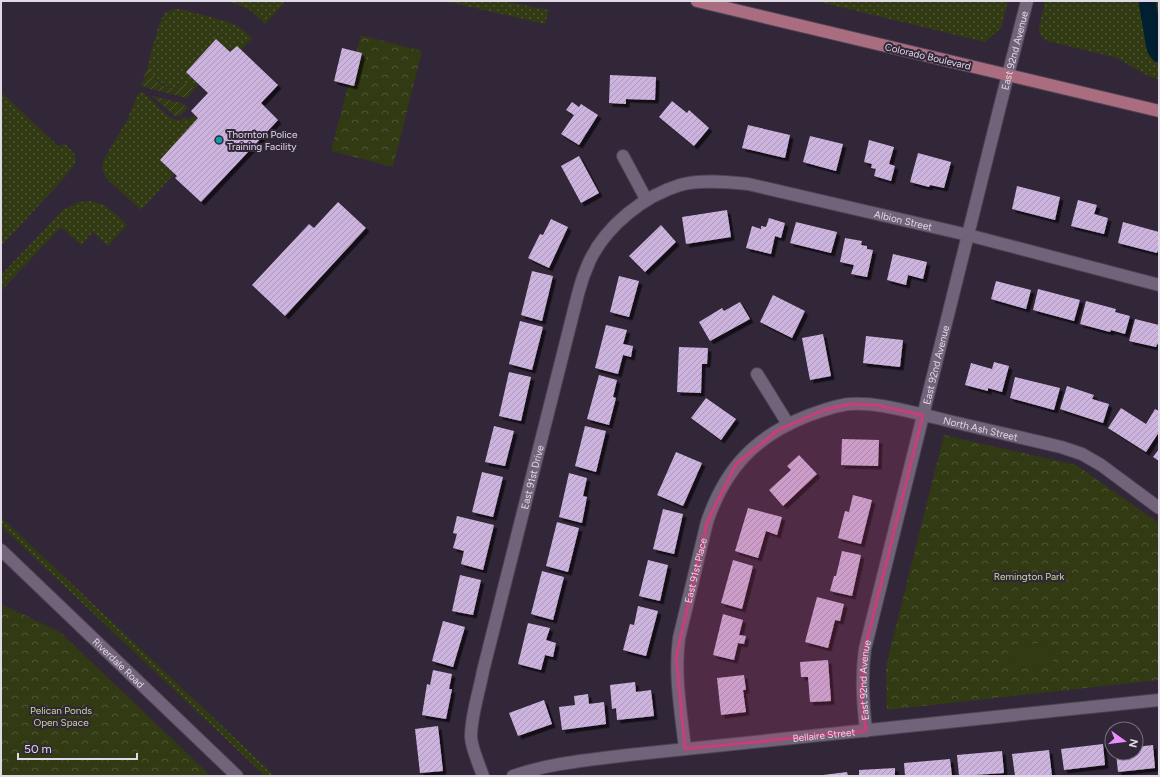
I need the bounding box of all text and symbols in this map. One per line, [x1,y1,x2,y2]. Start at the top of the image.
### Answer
street label: East 92nd Avenue [998,9,1031,92]
street label: Colorado Boulevard [884,40,972,73]
place label: Thornton Police Training Facility [227,128,298,153]
marker: Thornton Police Training Facility [214,135,224,145]
street label: Albion Street [873,207,934,234]
street label: East 92nd Avenue [920,324,952,406]
street label: North Ash Street [942,414,1019,444]
street label: East 91st Drive [518,443,547,511]
street label: East 91st Place [682,536,710,604]
park label: Remington Park [994,570,1064,583]
street label: Riverdale Road [90,635,147,691]
street label: East 92nd Avenue [857,638,874,721]
park label: Pelican Ponds Open Space [30,704,92,729]
north arrow [1104,721,1144,761]
street label: Bellaire Street [792,725,856,745]
scale bar [18,735,137,761]
text: N [1126,738,1141,749]
text: 50 m [24,742,52,756]

